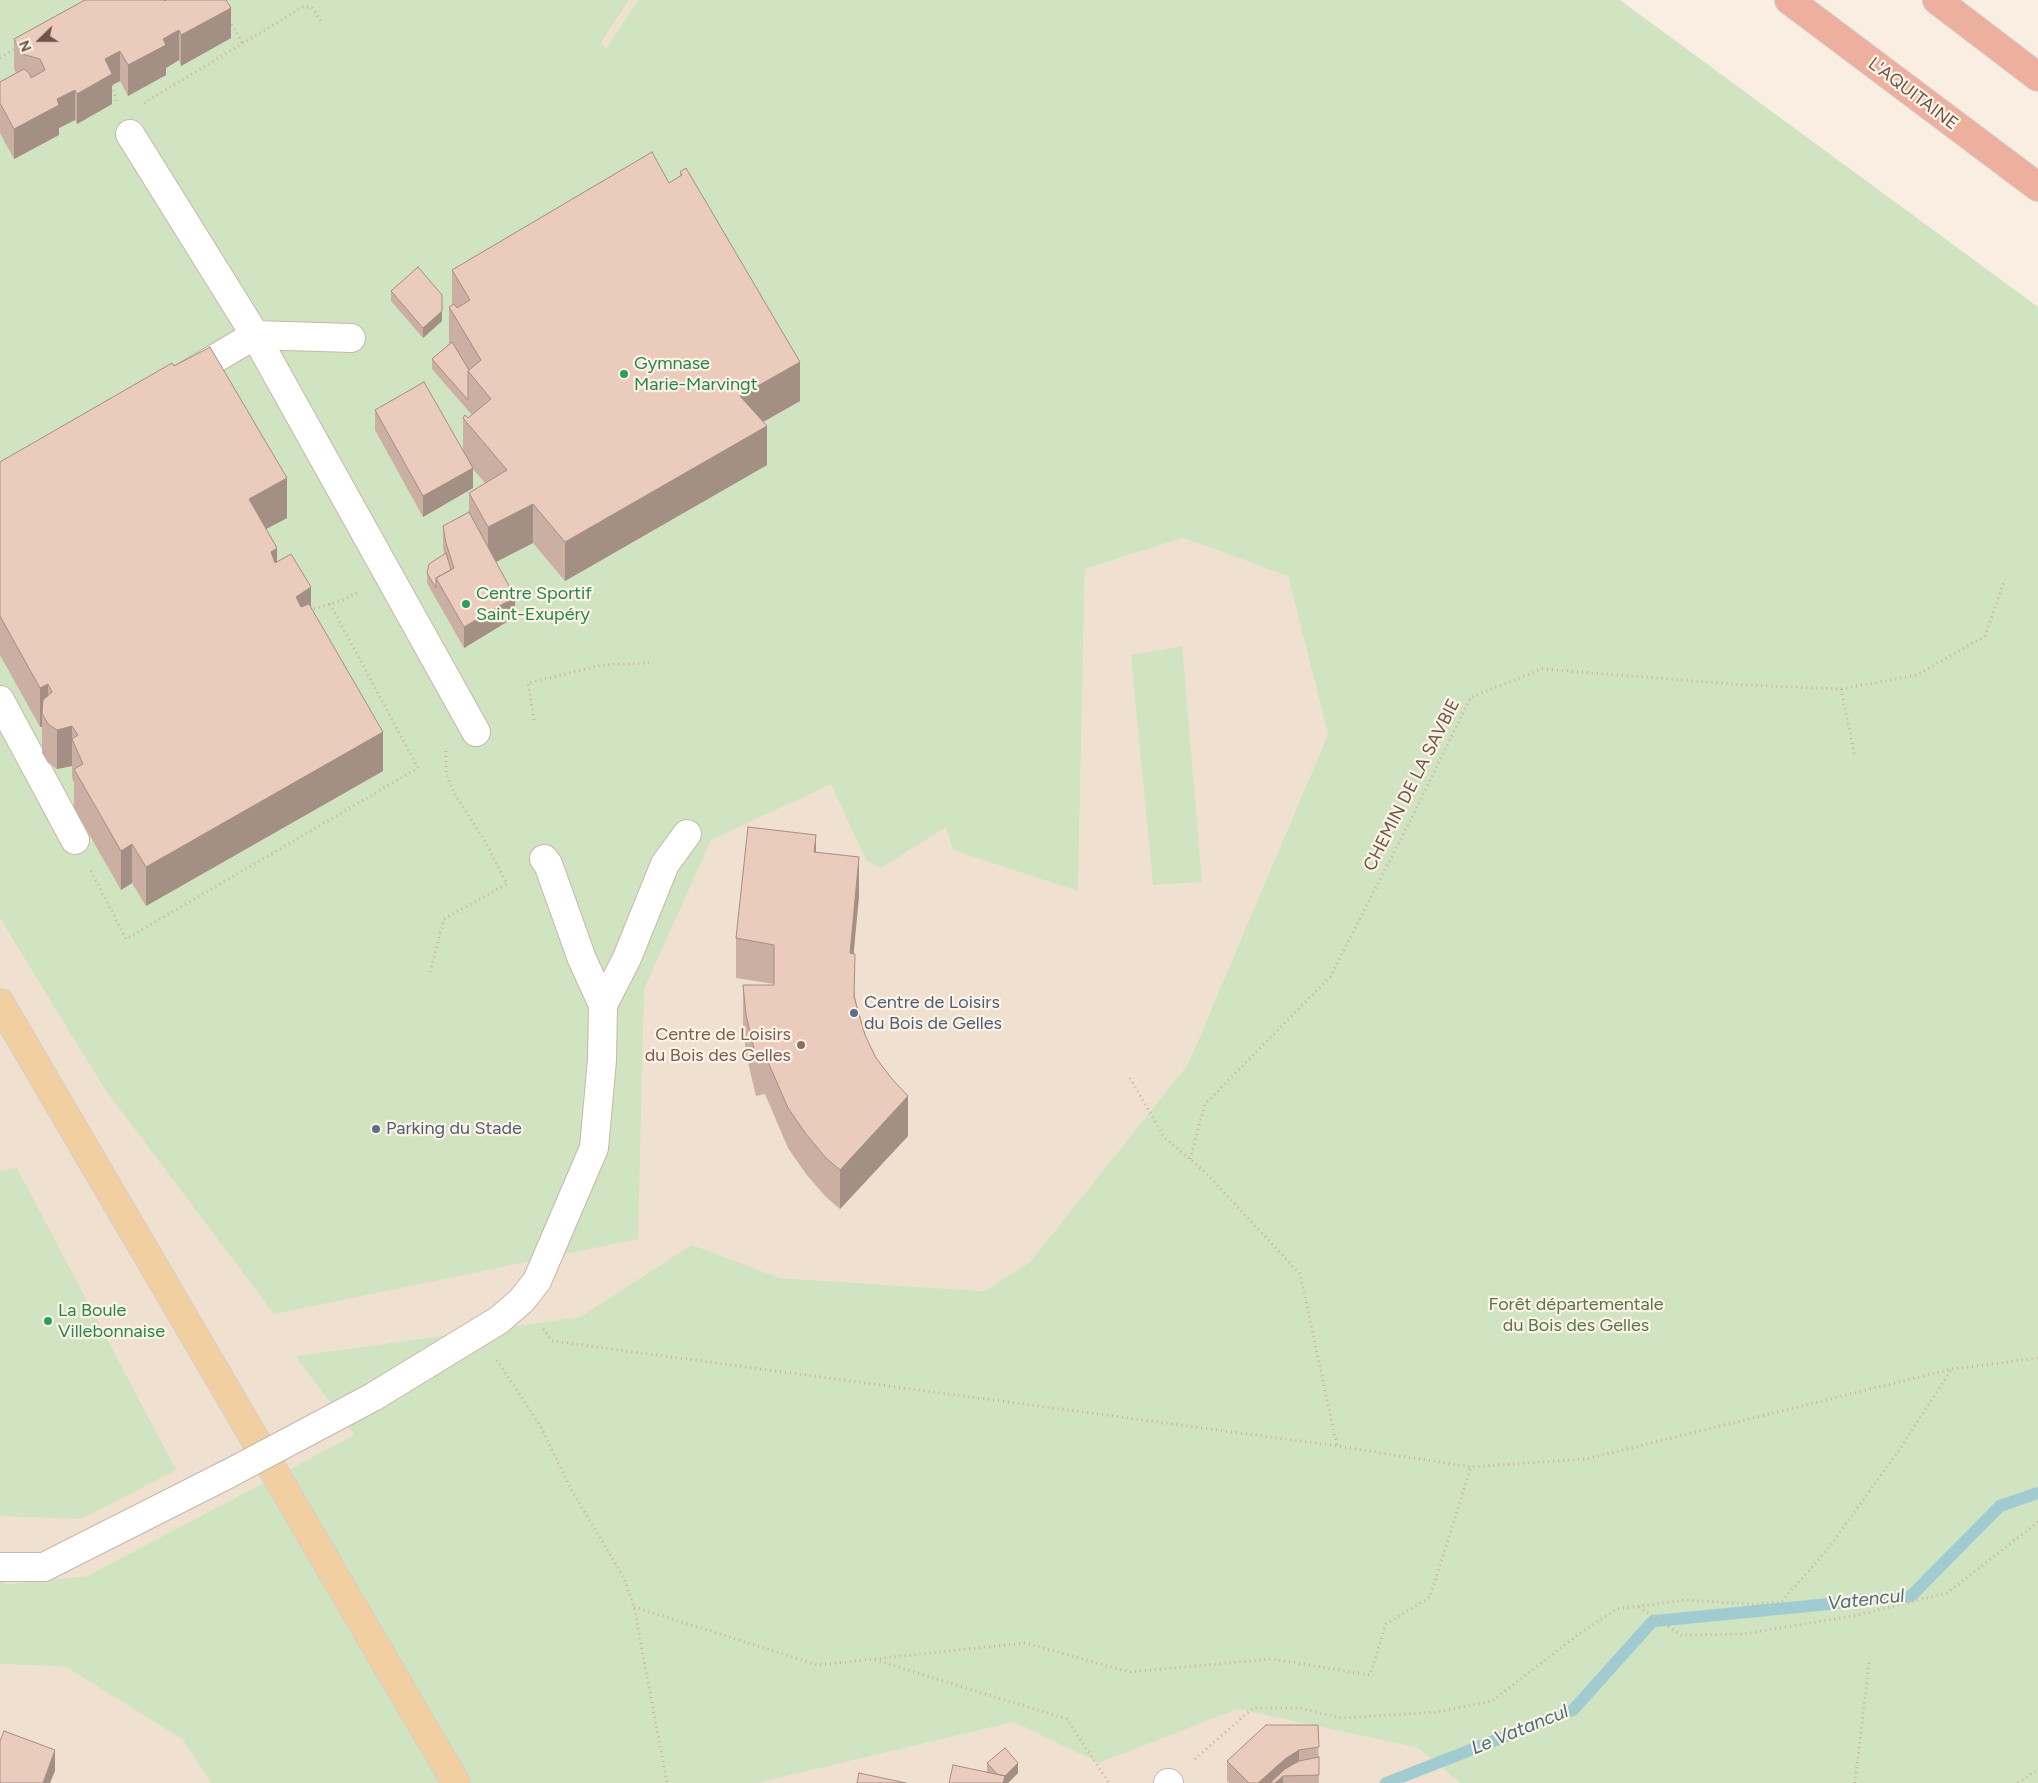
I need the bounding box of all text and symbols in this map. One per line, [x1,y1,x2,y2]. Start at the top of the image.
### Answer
north arrow [15,15,65,65]
text: N [16,38,36,54]
street label: L'AQUITAINE [1864,53,1962,135]
place label: Gymnase Marie-Marvingt [634,353,757,396]
marker: Gymnase Marie-Marvingt [618,368,630,380]
place label: Centre Sportif Saint-Exupéry [476,583,592,626]
marker: Centre Sportif Saint-Exupéry [460,598,472,610]
street label: CHEMIN DE LA SAVBIE [1359,695,1465,875]
place label: Centre de Loisirs du Bois de Gelles [864,992,1002,1034]
marker: Centre de Loisirs du Bois de Gelles [848,1007,860,1019]
place label: Centre de Loisirs du Bois des Gelles [645,1024,791,1066]
marker: Centre de Loisirs du Bois des Gelles [795,1039,807,1051]
place label: Parking du Stade [386,1118,522,1140]
marker: Parking du Stade [370,1123,382,1135]
park label: Forêt départementale du Bois des Gelles [1488,1294,1664,1336]
place label: La Boule Villebonnaise [58,1300,165,1342]
marker: La Boule Villebonnaise [42,1315,54,1327]
water label: Vatencul [1827,1585,1905,1615]
water label: Le Vatancul [1468,1700,1572,1760]

